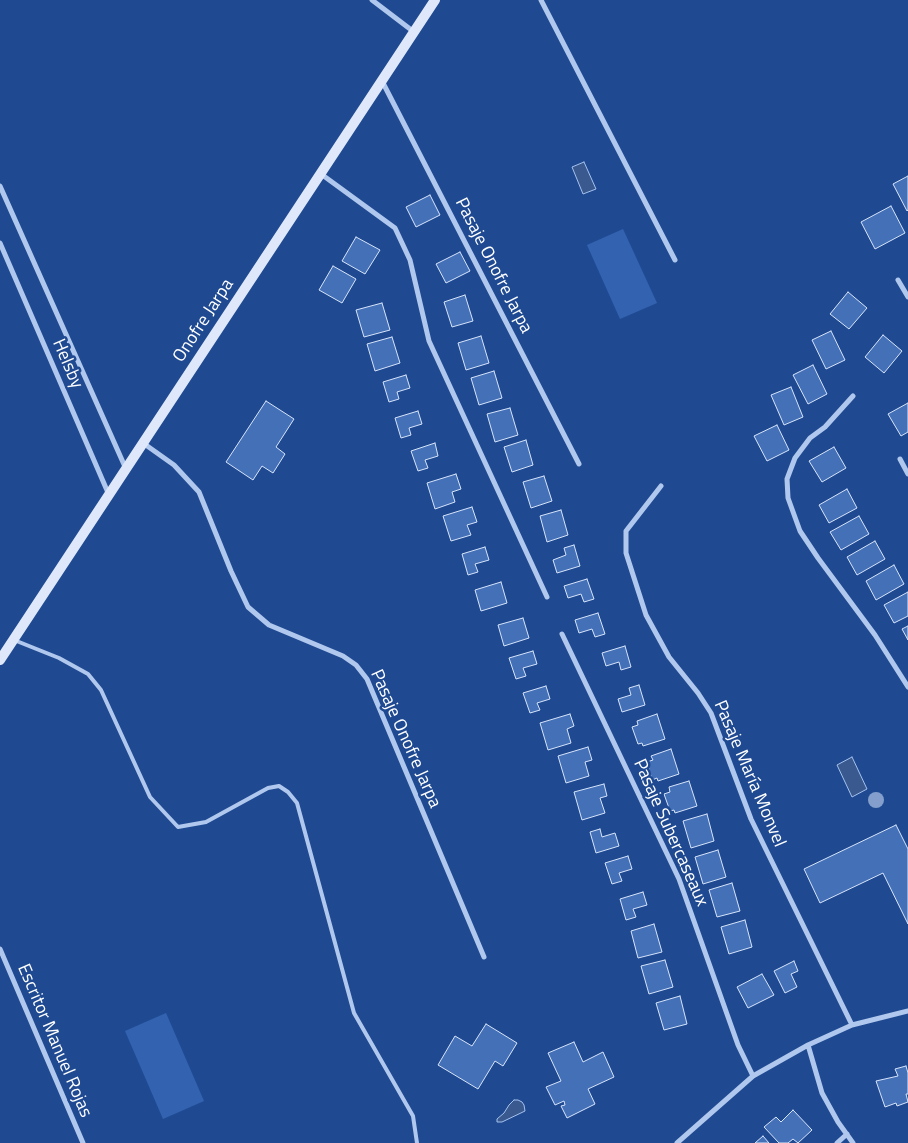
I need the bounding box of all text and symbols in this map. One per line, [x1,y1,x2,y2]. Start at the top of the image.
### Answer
street label: Pasaje Onofre Jarpa [450,195,536,337]
street label: Onofre Jarpa [169,275,239,367]
street label: Helsby [47,336,87,392]
street label: Pasaje Onofre Jarpa [365,667,445,811]
street label: Pasaje María Monvel [708,697,790,851]
street label: Pasaje Subercaseaux [628,756,712,910]
street label: Escritor Manuel Rojas [12,961,96,1121]

